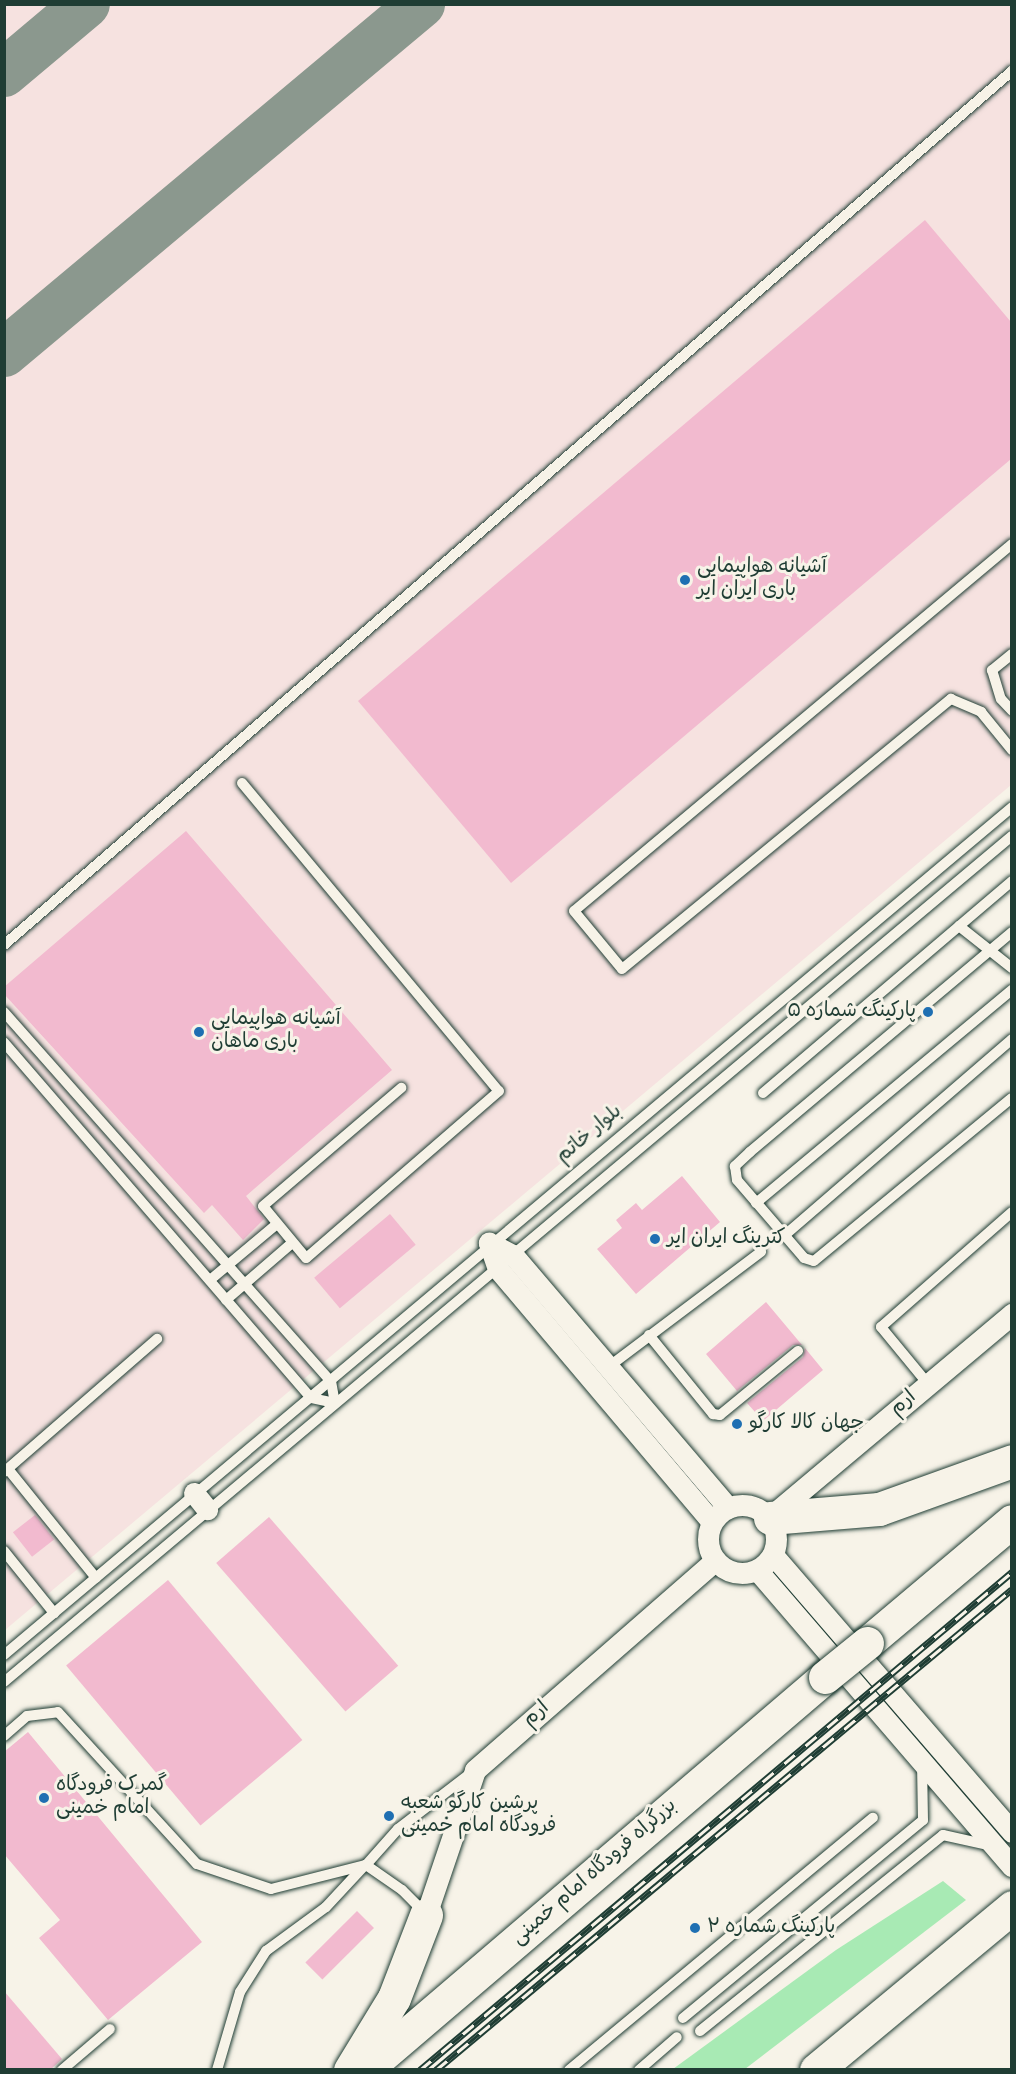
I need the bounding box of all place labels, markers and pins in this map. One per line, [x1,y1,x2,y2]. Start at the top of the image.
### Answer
place label: آشیانه هواپیمایی باری ایران ایر [697,556,827,603]
marker: آشیانه هواپیمایی باری ایران ایر [678,573,692,587]
place label: پارکینگ شماره ۵ [787,1000,916,1024]
marker: پارکینگ شماره ۵ [921,1005,935,1019]
place label: آشیانه هواپیمایی باری ماهان [211,1008,341,1055]
marker: آشیانه هواپیمایی باری ماهان [192,1025,206,1039]
place label: کترینگ ایران ایر [667,1227,786,1251]
marker: کترینگ ایران ایر [648,1232,662,1246]
place label: جهان کالا کارگو [749,1412,864,1436]
marker: جهان کالا کارگو [730,1417,744,1431]
place label: گمرک فرودگاه امام خمینی [56,1774,167,1821]
marker: گمرک فرودگاه امام خمینی [37,1791,51,1805]
place label: پرشین کارگو شعبه فرودگاه امام خمینی [401,1792,556,1839]
marker: پرشین کارگو شعبه فرودگاه امام خمینی [382,1809,396,1823]
place label: پارکینگ شماره ۲ [707,1916,835,1940]
marker: پارکینگ شماره ۲ [688,1921,702,1935]

